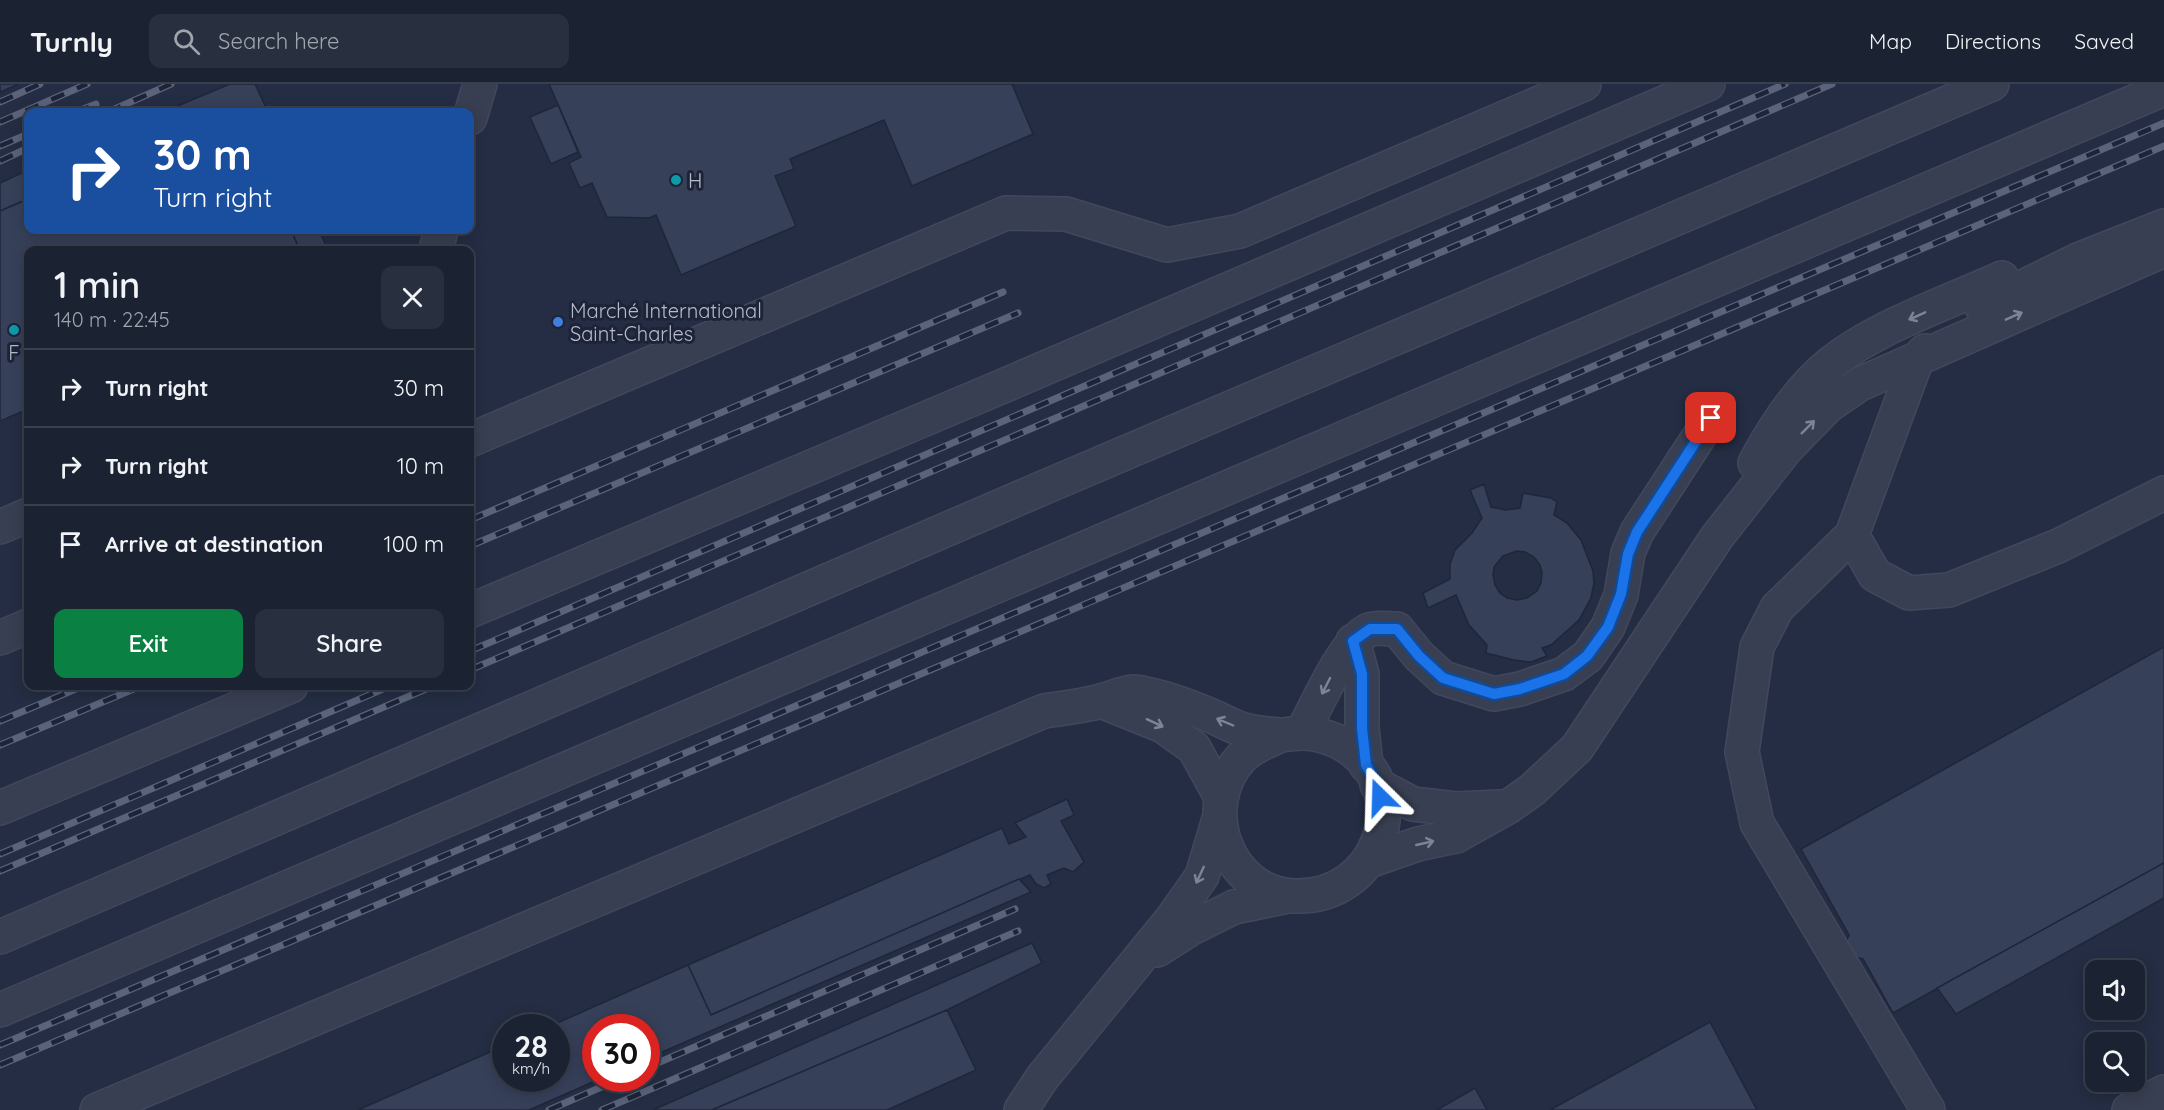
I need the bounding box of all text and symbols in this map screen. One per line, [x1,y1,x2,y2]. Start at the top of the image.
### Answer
search box [149,14,569,68]
text: Turnly [30,24,113,59]
icon: search [170,25,203,58]
text: Search here [218,27,339,55]
text: Map [1869,28,1912,54]
text: Directions [1945,28,2041,54]
text: Saved [2074,28,2134,54]
text: 30 m [153,128,252,181]
icon: right [54,132,132,210]
place label: H [688,168,702,193]
marker: H [669,173,683,187]
text: Turn right [153,180,272,214]
text: 1 min [54,262,140,307]
button: close [381,266,444,329]
place label: Marché International Saint-Charles [570,298,762,346]
text: 140 m · 22:45 [54,307,170,332]
one-way arrow [2005,310,2023,321]
one-way arrow [1908,311,1927,322]
marker: Marché International Saint-Charles [551,315,565,329]
marker: F [7,323,21,337]
place label: F [8,340,20,365]
icon: right [54,372,87,405]
text: Turn right [105,374,209,402]
text: 30 m [393,374,444,402]
pin [1685,392,1736,443]
icon: arrive [1694,401,1727,434]
one-way arrow [1800,420,1815,435]
icon: right [54,450,87,483]
text: Turn right [105,452,209,480]
text: 10 m [397,452,444,480]
icon: arrive [54,528,87,561]
text: Arrive at destination [105,530,323,558]
text: 100 m [384,530,444,558]
button: Exit [54,609,243,678]
button: Share [255,609,444,678]
one-way arrow [1320,677,1332,695]
one-way arrow [1216,716,1235,727]
one-way arrow [1146,717,1164,729]
position arrow [1348,765,1412,829]
one-way arrow [1415,836,1434,848]
one-way arrow [1194,865,1206,883]
map controls [2085,960,2145,1092]
button: sound [2085,960,2145,1020]
speed limit sign: 30 [582,1014,660,1092]
text: 28 [514,1027,548,1065]
button: search [2085,1032,2145,1092]
text: km/h [512,1059,550,1078]

